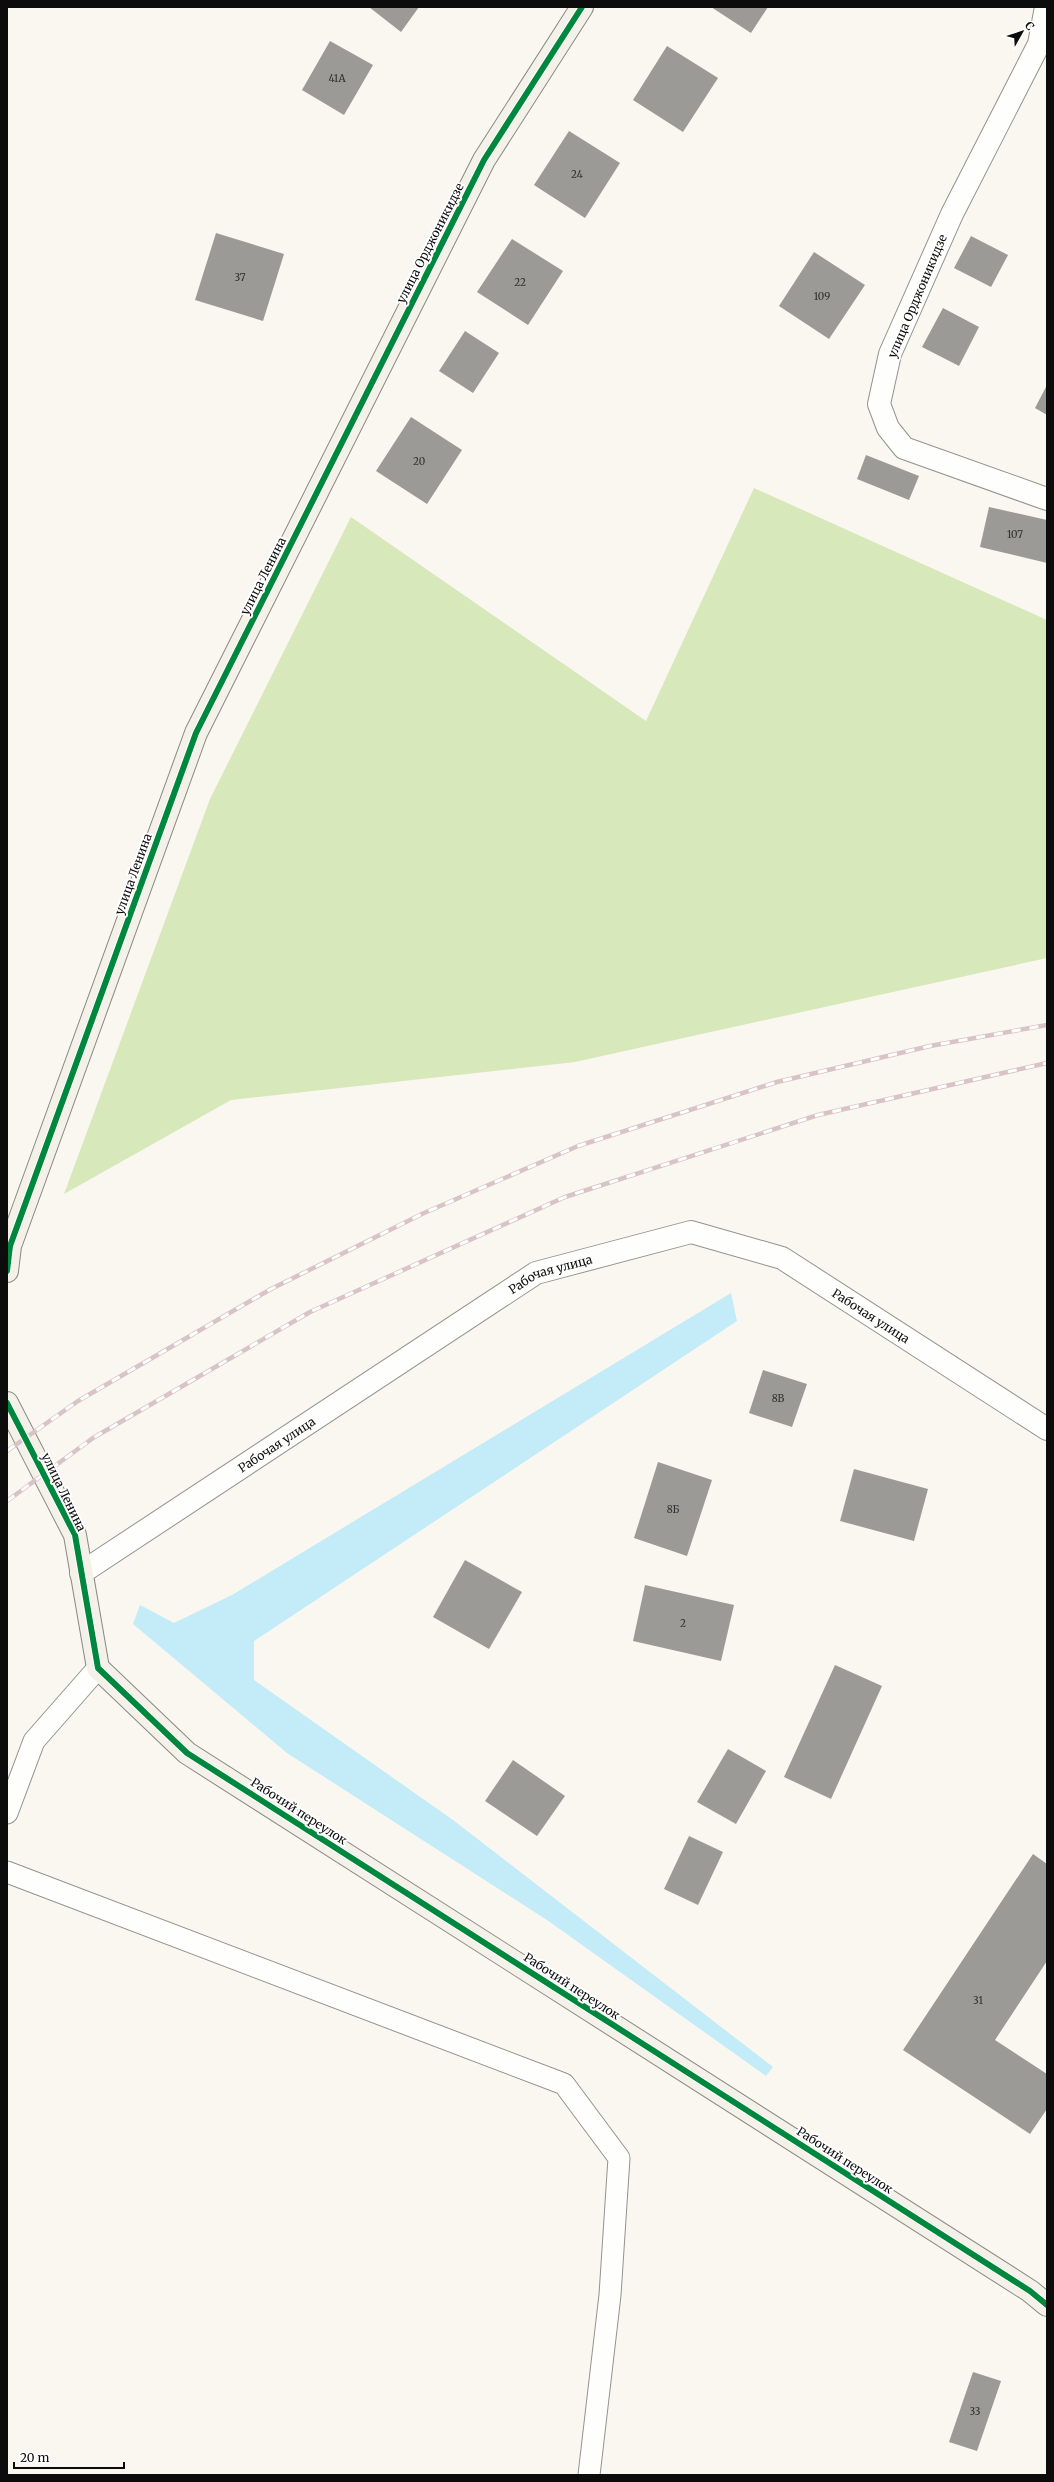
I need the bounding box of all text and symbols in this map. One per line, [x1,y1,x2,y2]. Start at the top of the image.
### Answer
north arrow [1002,12,1042,52]
text: С [1022,18,1038,33]
house number: 41А [328,72,347,85]
house number: 24 [571,168,583,181]
street label: улица Орджоникидзе [393,180,467,306]
street label: улица Орджоникидзе [884,232,950,360]
house number: 37 [234,271,246,284]
house number: 22 [514,276,526,289]
house number: 109 [814,290,830,303]
house number: 20 [413,455,425,468]
house number: 107 [1007,528,1023,541]
street label: улица Ленина [237,534,289,617]
street label: улица Ленина [111,831,155,917]
street label: Рабочая улица [505,1251,594,1297]
street label: Рабочая улица [830,1285,913,1346]
house number: 8В [772,1392,785,1405]
street label: Рабочая улица [235,1413,318,1475]
street label: улица Ленина [39,1450,90,1534]
house number: 8Б [667,1503,679,1516]
house number: 2 [680,1617,686,1630]
street label: Рабочий переулок [248,1774,350,1848]
street label: Рабочий переулок [521,1949,623,2023]
house number: 31 [973,1994,983,2007]
street label: Рабочий переулок [794,2123,896,2197]
house number: 33 [970,2405,981,2418]
scale bar [14,2444,124,2470]
text: 20 m [20,2450,49,2465]

